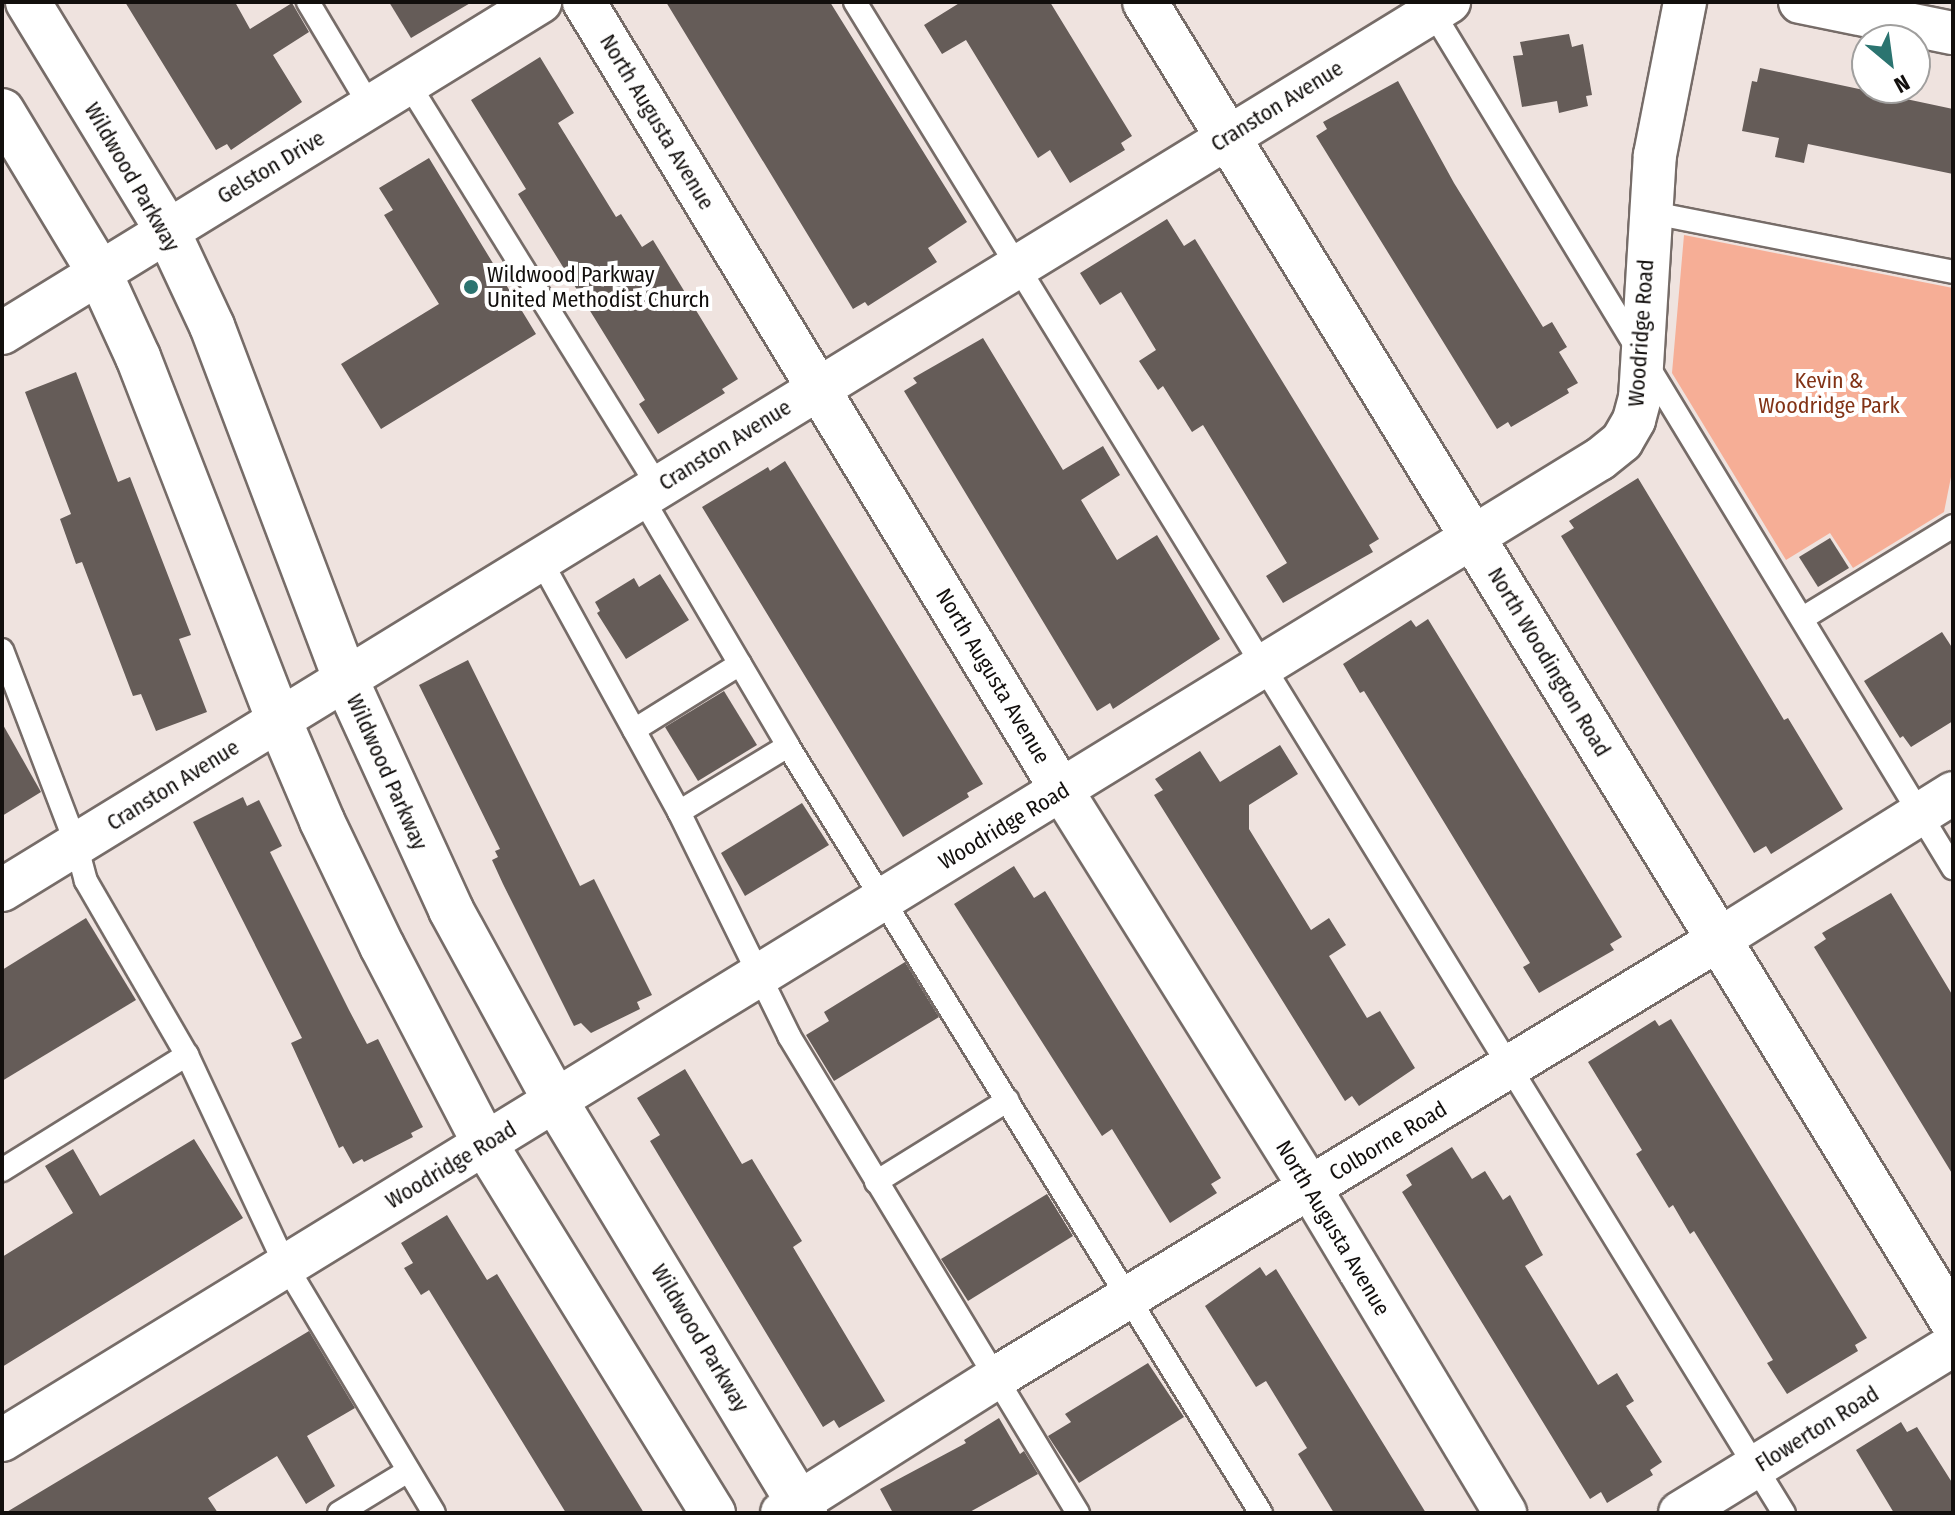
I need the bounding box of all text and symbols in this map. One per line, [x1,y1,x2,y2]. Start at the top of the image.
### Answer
north arrow [1851,24,1931,104]
street label: North Augusta Avenue [594,30,720,214]
street label: Cranston Avenue [1206,55,1348,157]
text: N [1890,69,1914,99]
street label: Wildwood Parkway [79,98,185,256]
street label: Gelston Drive [213,125,329,209]
street label: Woodridge Road [1623,258,1659,408]
place label: Wildwood Parkway United Methodist Church [487,261,710,312]
marker: Wildwood Parkway United Methodist Church [462,278,480,296]
park label: Kevin & Woodridge Park [1758,367,1900,418]
street label: Cranston Avenue [654,394,796,496]
street label: North Woodington Road [1482,563,1616,761]
street label: North Augusta Avenue [930,584,1056,768]
street label: Wildwood Parkway [341,690,433,854]
street label: Cranston Avenue [102,734,244,836]
street label: Woodridge Road [934,777,1074,875]
street label: Colborne Road [1324,1096,1452,1186]
street label: Woodridge Road [381,1116,521,1214]
street label: North Augusta Avenue [1270,1136,1396,1320]
street label: Wildwood Parkway [646,1259,754,1417]
street label: Flowerton Road [1750,1381,1884,1477]

